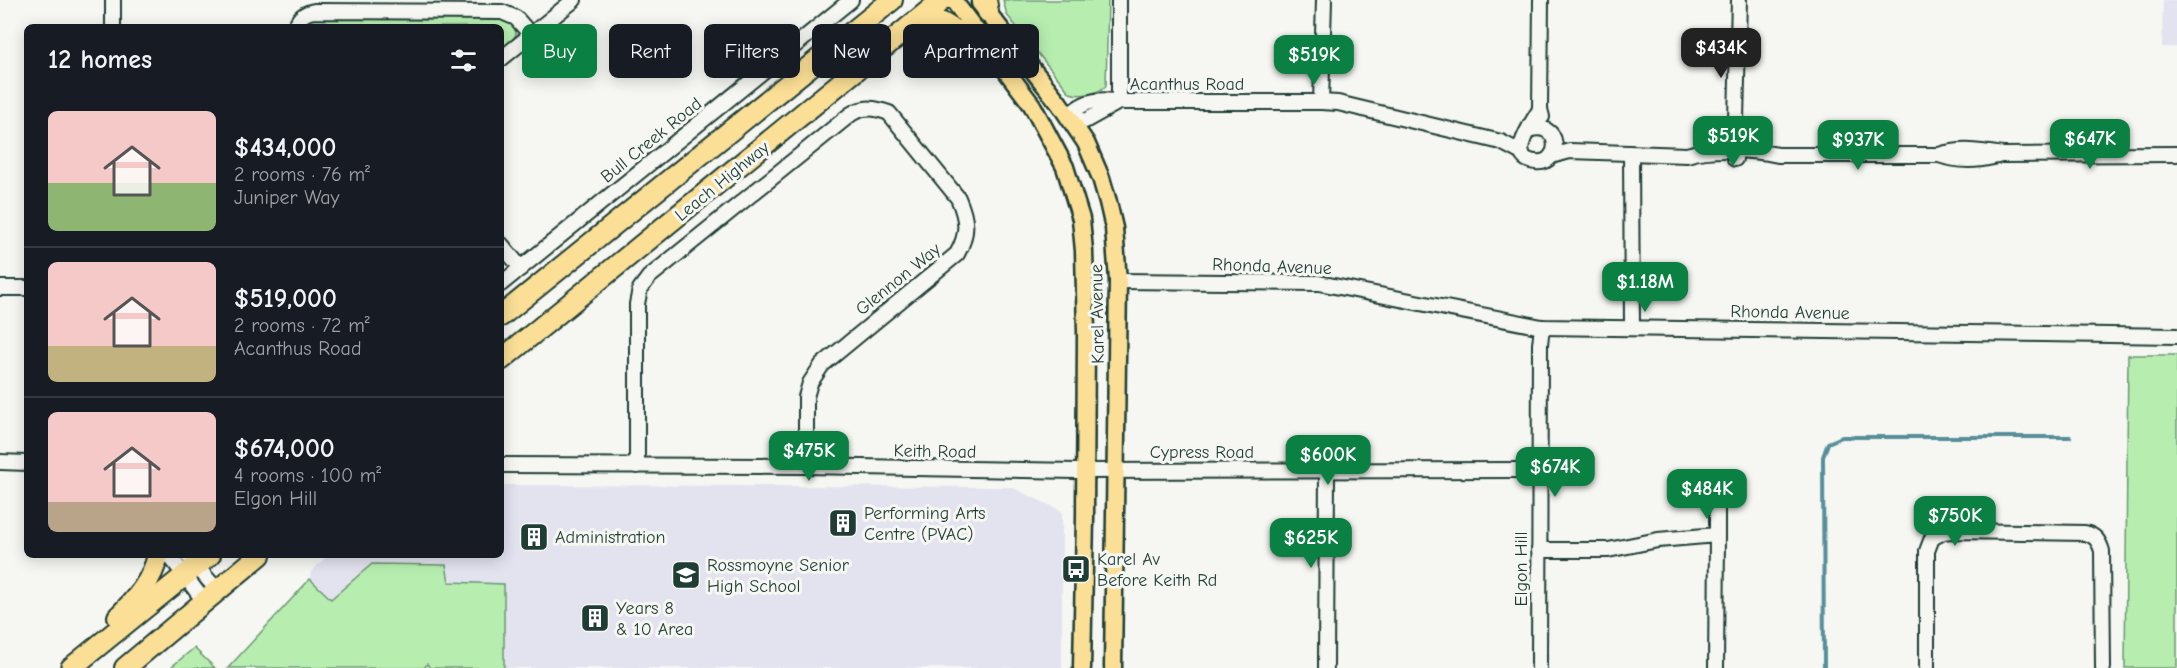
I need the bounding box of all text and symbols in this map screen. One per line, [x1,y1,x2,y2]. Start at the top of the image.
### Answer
chip: Buy [522,24,597,78]
chip: Rent [609,24,692,78]
chip: Filters [704,24,800,78]
chip: New [812,24,891,78]
chip: Apartment [903,24,1039,78]
pin: $434K [1679,28,1763,79]
pin: $519K [1272,35,1356,86]
text: $434K [1695,36,1747,59]
text: $519K [1288,43,1340,66]
icon: filters [447,44,480,77]
text: 12 homes [48,45,152,75]
street label: Acanthus Road [1130,74,1244,95]
street label: Bull Creek Road [597,93,706,187]
pin: $519K [1691,116,1775,167]
pin: $647K [2048,119,2132,170]
pin: $937K [1816,120,1900,171]
text: $519K [1707,124,1759,147]
text: $647K [2064,127,2116,150]
text: $937K [1832,128,1884,151]
text: $434,000 [234,133,336,163]
icon: home [96,135,168,207]
street label: Leach Highway [671,136,775,226]
text: 2 rooms · 76 m² [234,163,370,186]
text: Juniper Way [234,186,339,209]
street label: Glennon Way [852,238,946,320]
street label: Rhonda Avenue [1212,254,1332,279]
pin: $1.18M [1596,262,1694,313]
street label: Karel Avenue [1086,264,1109,364]
text: $1.18M [1616,270,1674,293]
text: $519,000 [234,284,337,314]
icon: home [96,286,168,358]
street label: Rhonda Avenue [1730,301,1850,324]
text: 2 rooms · 72 m² [234,314,370,337]
text: Acanthus Road [234,337,361,360]
pin: $475K [767,431,851,482]
text: $674,000 [234,434,335,464]
pin: $600K [1286,435,1370,486]
icon: home [96,436,168,508]
text: $475K [783,439,835,462]
street label: Keith Road [893,440,977,463]
street label: Cypress Road [1150,442,1254,463]
text: $600K [1300,443,1356,466]
pin: $674K [1513,447,1597,498]
text: $674K [1530,455,1580,478]
text: 4 rooms · 100 m² [234,464,381,487]
pin: $484K [1665,469,1749,520]
text: $484K [1681,477,1733,500]
text: Elgon Hill [234,487,317,510]
pin: $750K [1913,496,1997,547]
place label: Performing Arts Centre (PVAC) [864,503,986,545]
text: $750K [1928,504,1982,527]
building icon: Performing Arts Centre (PVAC) [827,507,859,539]
pin: $625K [1269,518,1353,569]
building icon: Administration [518,521,550,553]
text: $625K [1284,526,1338,549]
place label: Administration [555,527,665,548]
street label: Elgon Hill [1511,532,1532,606]
place label: Karel Av Before Keith Rd [1097,549,1217,591]
bus stop icon: Karel Av Before Keith Rd [1060,553,1092,585]
place label: Rossmoyne Senior High School [707,555,850,597]
school or university icon: Rossmoyne Senior High School [670,559,702,591]
place label: Years 8 & 10 Area [616,598,693,640]
building icon: Years 8 & 10 Area [579,602,611,634]

